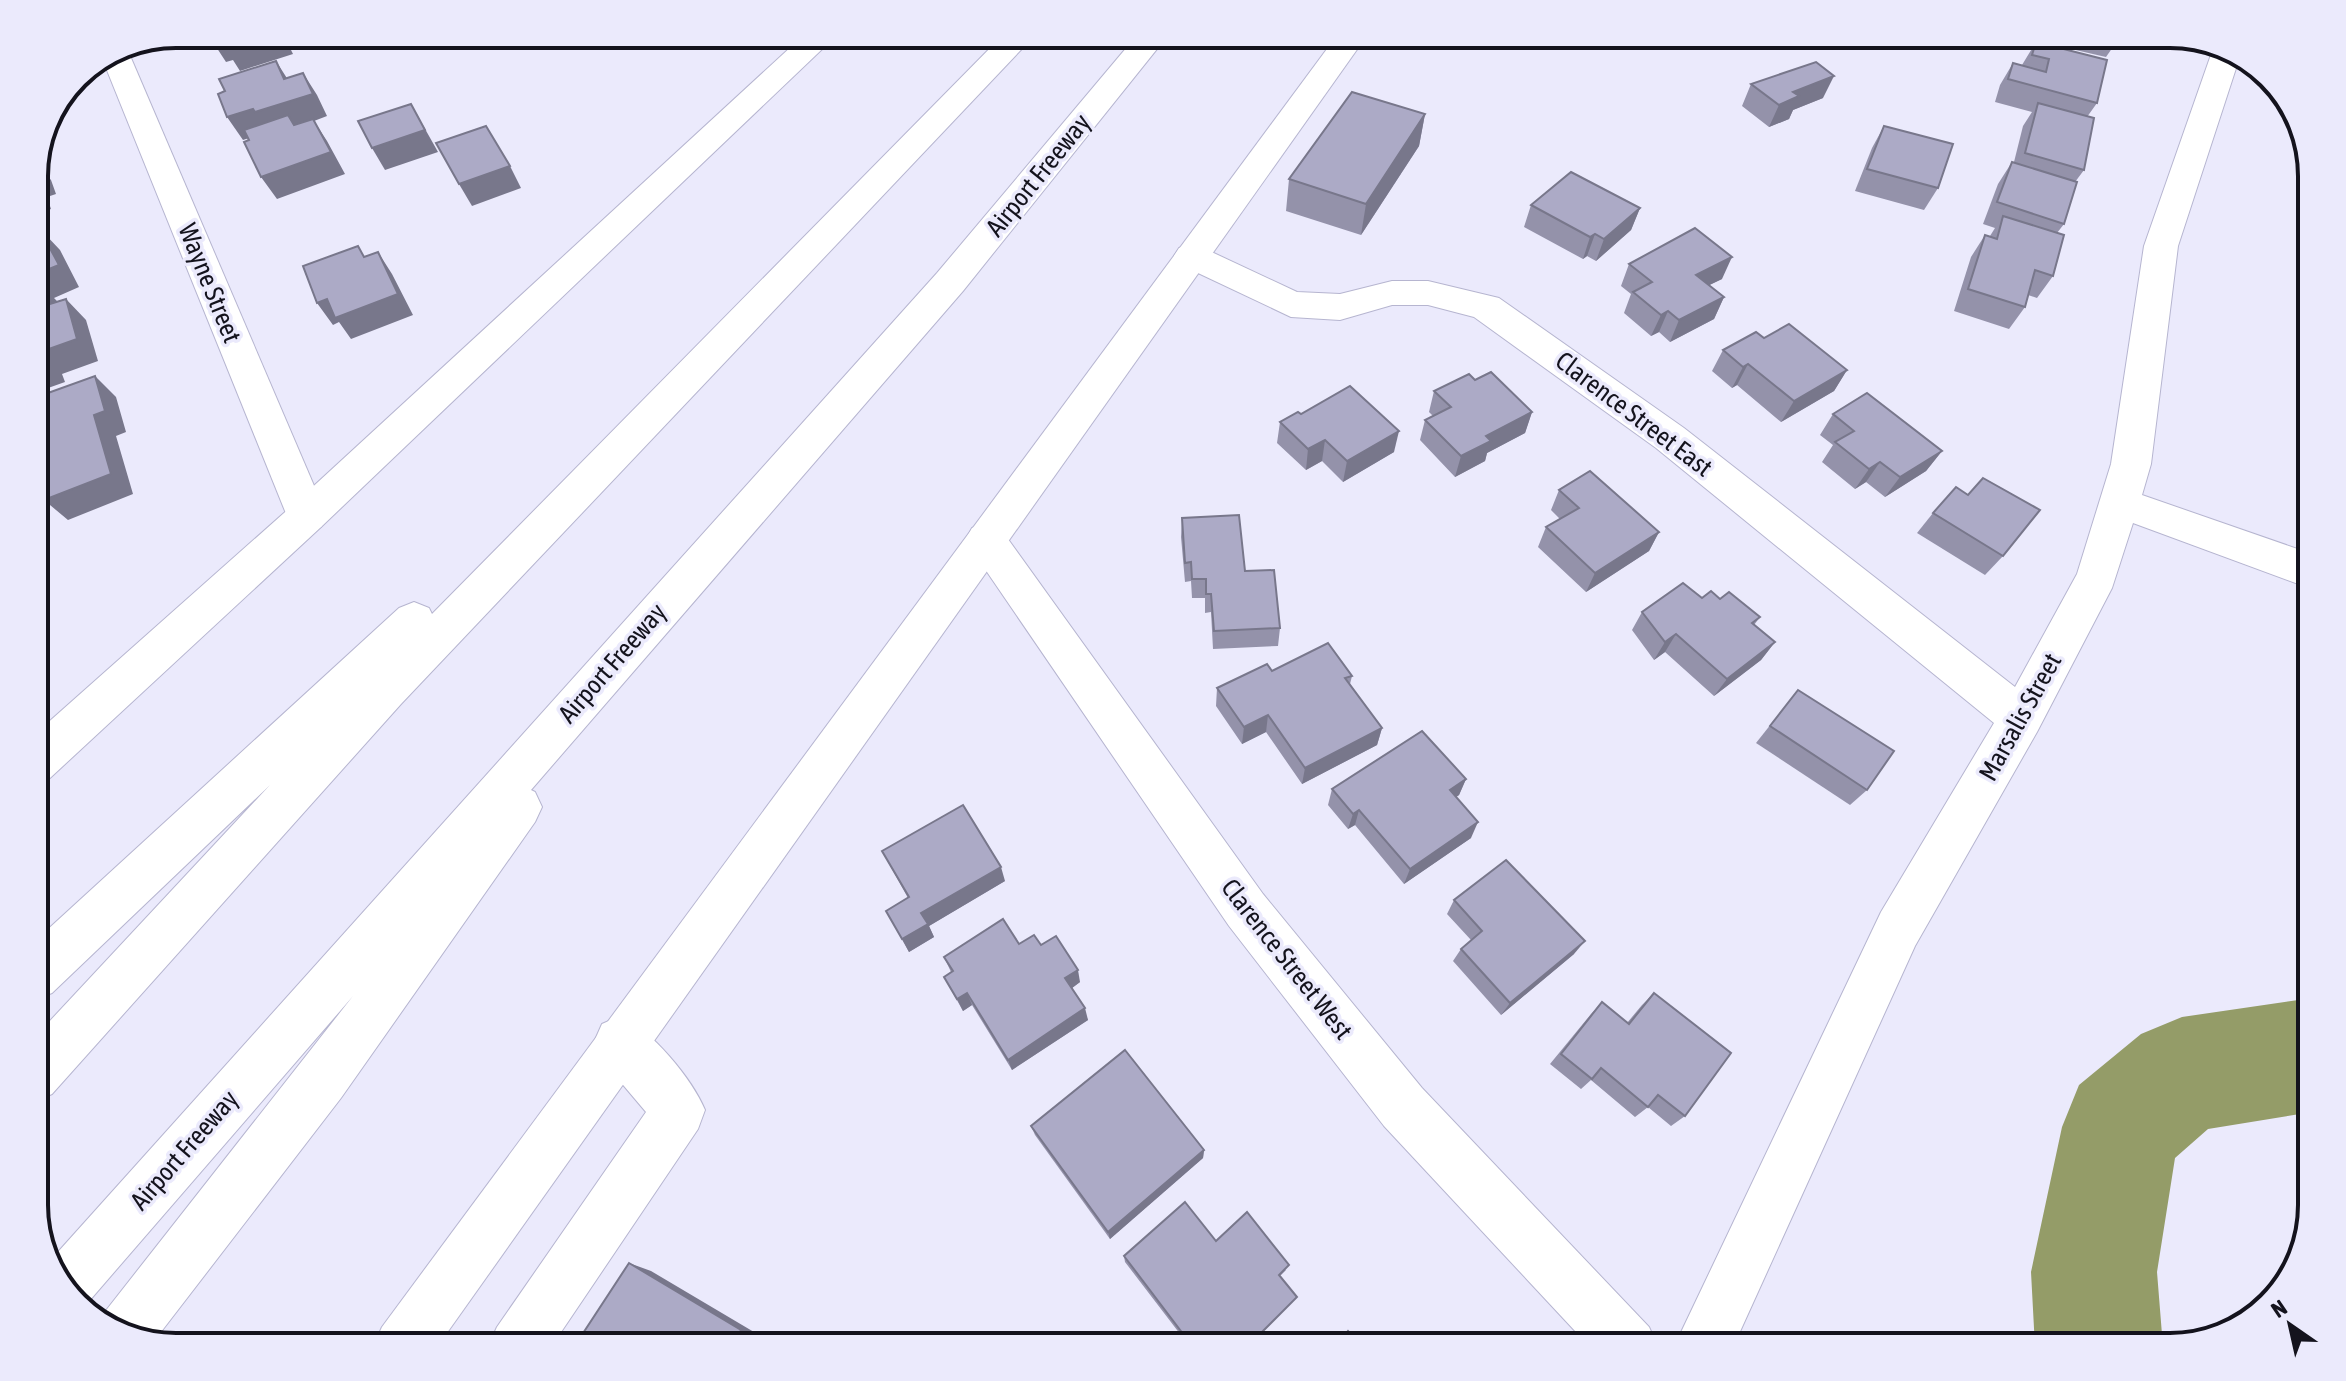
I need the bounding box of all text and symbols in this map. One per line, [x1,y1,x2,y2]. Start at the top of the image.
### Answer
street label: Airport Freeway [980,108,1097,242]
street label: Wayne Street [173,219,247,347]
street label: Clarence Street East [1550,345,1718,483]
street label: Airport Freeway [552,597,672,729]
street label: Marsalis Street [1973,648,2067,786]
street label: Clarence Street West [1215,873,1359,1045]
street label: Airport Freeway [124,1084,244,1216]
north arrow [2250,1285,2330,1365]
text: N [2266,1294,2291,1323]

